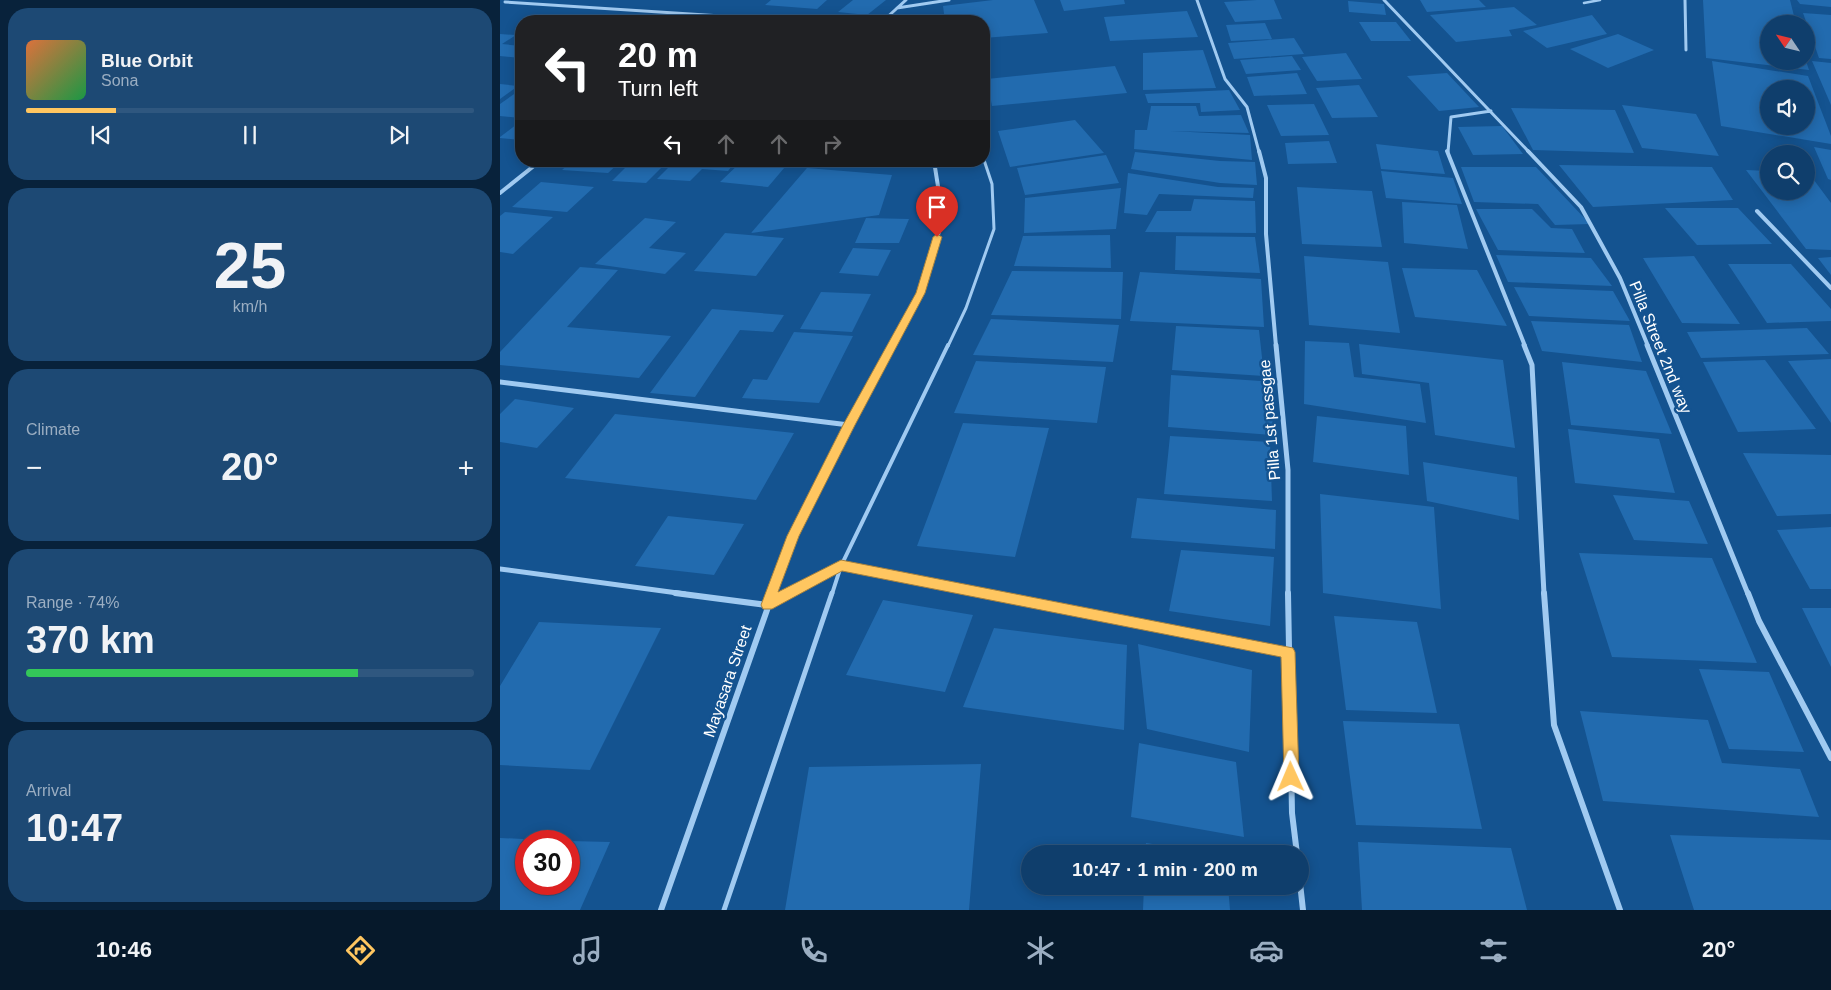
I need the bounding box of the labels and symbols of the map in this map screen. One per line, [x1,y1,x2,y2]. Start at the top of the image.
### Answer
north arrow [1760,15,1815,70]
pin [916,186,958,237]
street label: Pilla Street 2nd way [1626,278,1695,416]
street label: Pilla 1st passgae [1256,359,1283,481]
street label: Mayasara Street [700,622,755,739]
position arrow [1264,750,1316,802]
speed limit sign: 30 [515,830,580,895]

